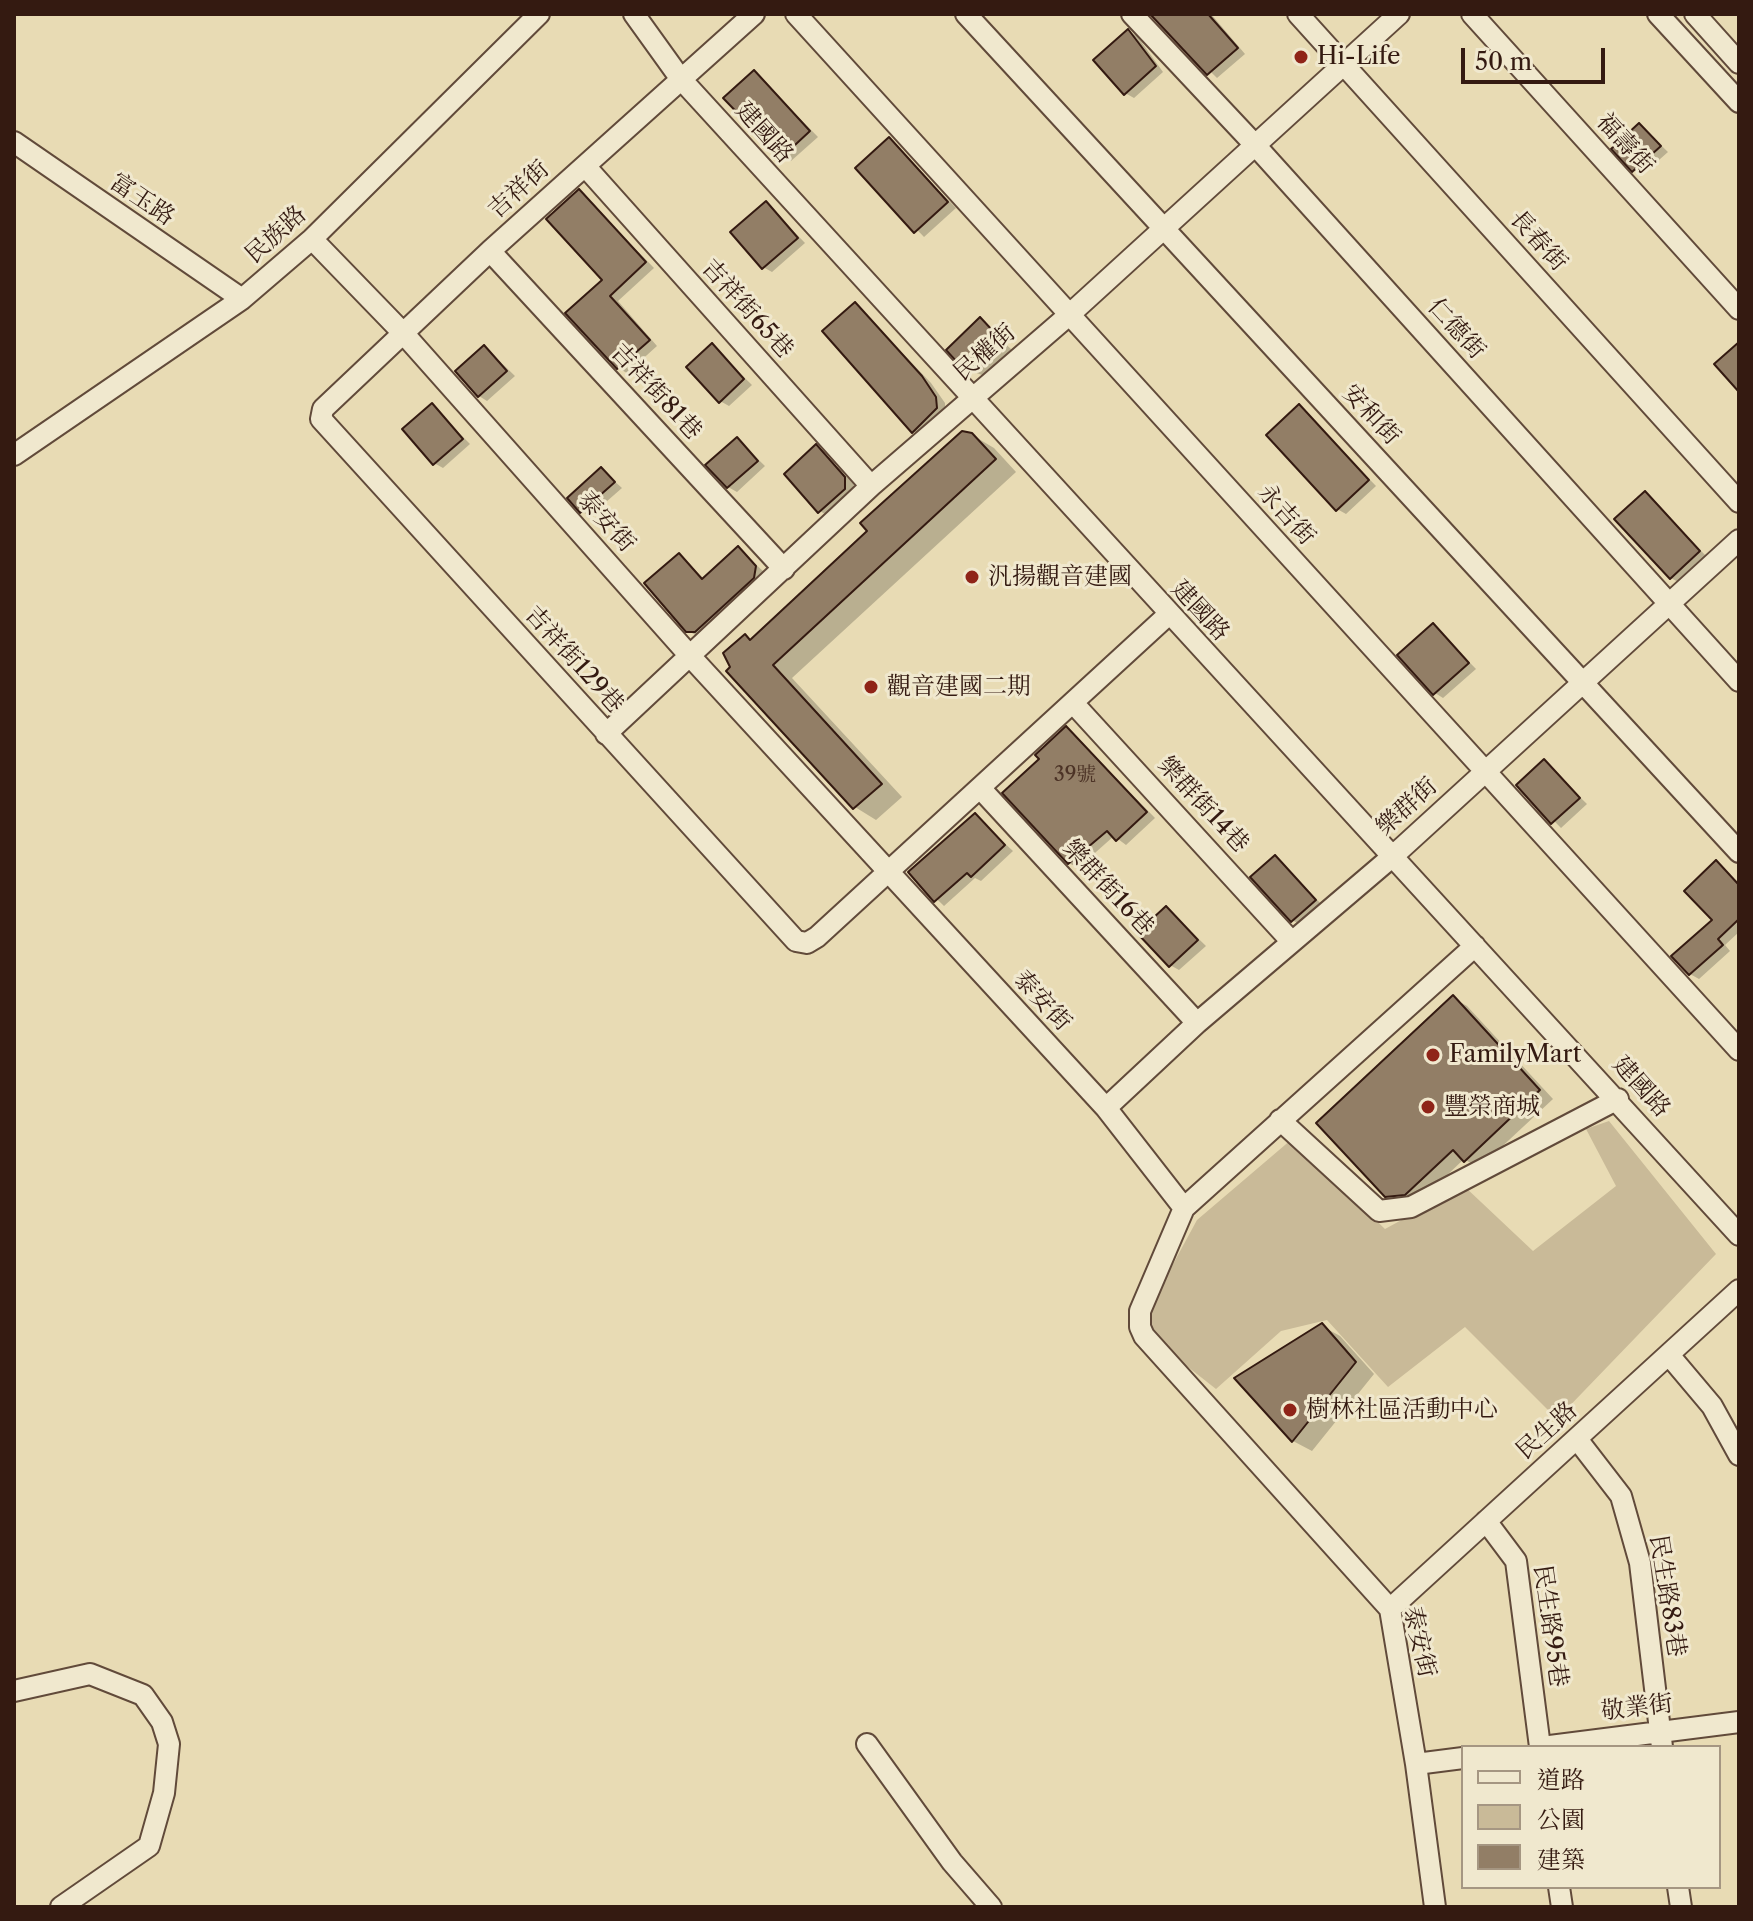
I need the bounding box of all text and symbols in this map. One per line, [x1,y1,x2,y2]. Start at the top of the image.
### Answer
scale bar [1465,32,1609,82]
place label: Hi-Life [1317,43,1400,71]
text: 50 m [1475,47,1532,76]
marker: Hi-Life [1292,48,1310,66]
street label: 建國路 [729,97,799,169]
street label: 福壽街 [1590,108,1660,180]
street label: 吉祥街 [483,155,555,225]
street label: 富玉路 [104,168,180,232]
street label: 民族路 [240,200,312,270]
street label: 長春街 [1503,205,1573,277]
street label: 吉祥街65巷 [695,254,799,364]
street label: 仁德街 [1421,293,1491,365]
street label: 民權街 [948,319,1022,387]
street label: 吉祥街81巷 [604,338,708,446]
street label: 安和街 [1336,379,1406,451]
street label: 永吉街 [1251,479,1321,551]
street label: 泰安街 [571,486,641,558]
place label: 汎揚觀音建國 [988,563,1132,591]
marker: 汎揚觀音建國 [963,568,981,586]
street label: 建國路 [1165,575,1235,647]
street label: 吉祥街129巷 [518,601,630,719]
place label: 觀音建國二期 [887,673,1031,701]
marker: 觀音建國二期 [862,678,880,696]
street label: 樂群街14巷 [1152,751,1254,859]
house number: 39號 [1054,763,1096,787]
street label: 樂群街 [1371,772,1443,842]
street label: 樂群街16巷 [1056,834,1160,942]
street label: 泰安街 [1007,965,1077,1037]
place label: FamilyMart [1449,1041,1581,1069]
marker: FamilyMart [1424,1046,1442,1064]
street label: 建國路 [1606,1051,1676,1123]
place label: 豐榮商城 [1444,1093,1540,1121]
marker: 豐榮商城 [1419,1098,1437,1116]
place label: 樹林社區活動中心 [1306,1396,1498,1424]
street label: 民生路 [1511,1396,1583,1466]
marker: 樹林社區活動中心 [1281,1401,1299,1419]
street label: 民生路83巷 [1643,1533,1691,1659]
street label: 民生路95巷 [1527,1563,1573,1689]
street label: 泰安街 [1397,1604,1441,1680]
street label: 敬業街 [1600,1689,1674,1727]
legend [1461,1745,1721,1889]
text: 道路 [1537,1765,1585,1794]
text: 公園 [1537,1805,1585,1834]
text: 建築 [1537,1845,1585,1874]

